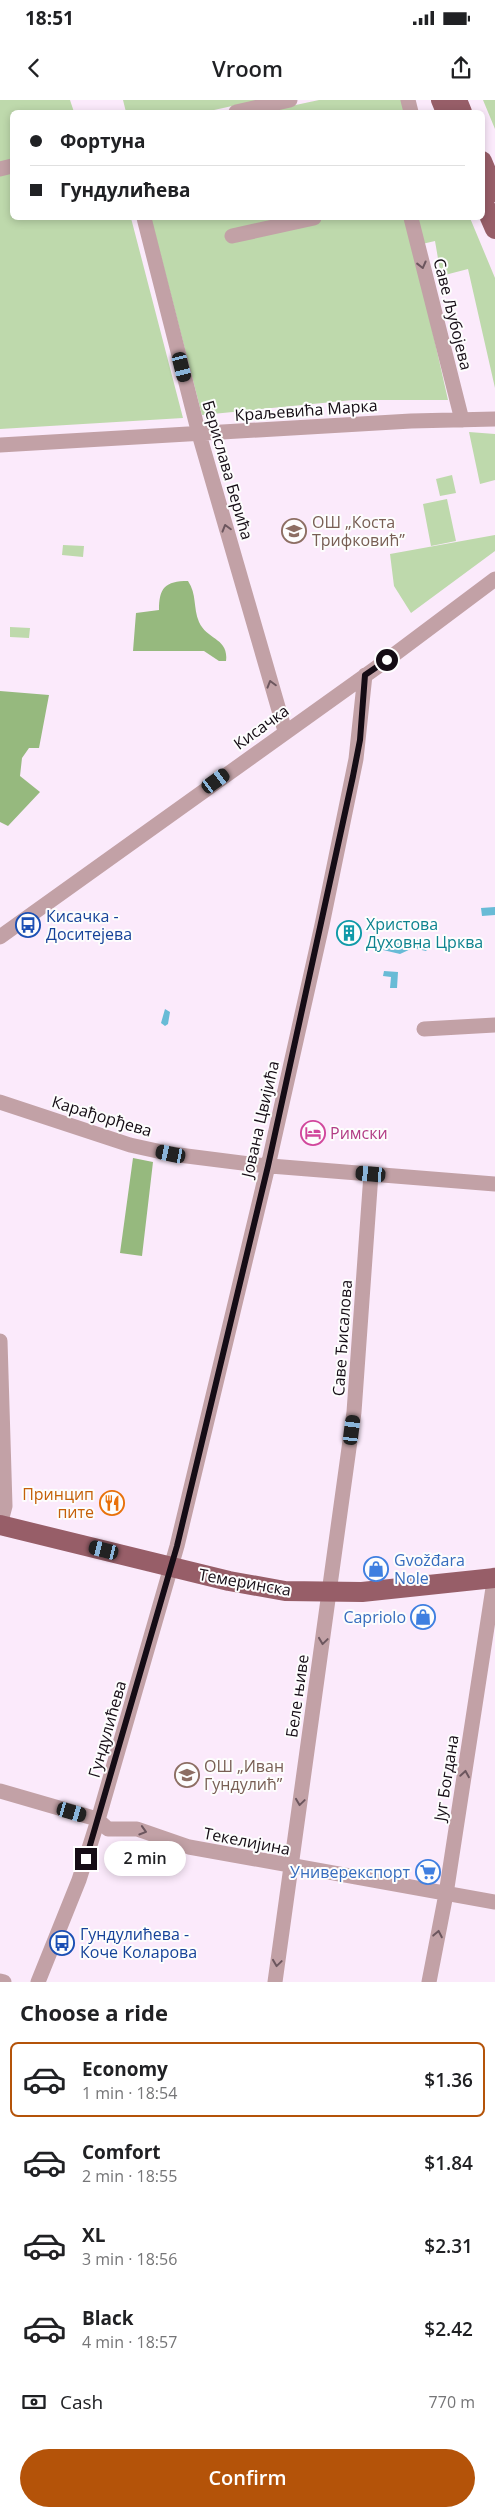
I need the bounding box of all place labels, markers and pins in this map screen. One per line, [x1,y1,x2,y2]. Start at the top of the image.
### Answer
place label: ОШ „Коста Трифковић” [312,511,405,551]
school or university icon: ОШ „Коста Трифковић” [281,518,307,544]
place label: Кисачка - Доситејева [46,905,132,945]
bus stop icon: Кисачка - Доситејева [15,912,41,938]
place label: Христова Духовна Црква [366,913,483,953]
building icon: Христова Духовна Црква [336,920,362,946]
hotel icon: Римски [300,1120,326,1146]
place label: Римски [330,1122,388,1144]
place label: Принцип пите [22,1483,94,1523]
restaurant icon: Принцип пите [99,1490,125,1516]
place label: Gvožđara Nole [394,1549,465,1589]
shop icon: Gvožđara Nole [363,1556,389,1582]
shop icon: Capriolo [410,1604,436,1630]
place label: Capriolo [343,1606,406,1628]
place label: ОШ „Иван Гундулић” [204,1755,284,1795]
school or university icon: ОШ „Иван Гундулић” [174,1762,200,1788]
supermarket icon: Универекспорт [415,1859,441,1885]
place label: Универекспорт [290,1861,410,1883]
place label: Гундулићева - Коче Коларова [80,1923,197,1963]
bus stop icon: Гундулићева - Коче Коларова [49,1930,75,1956]

